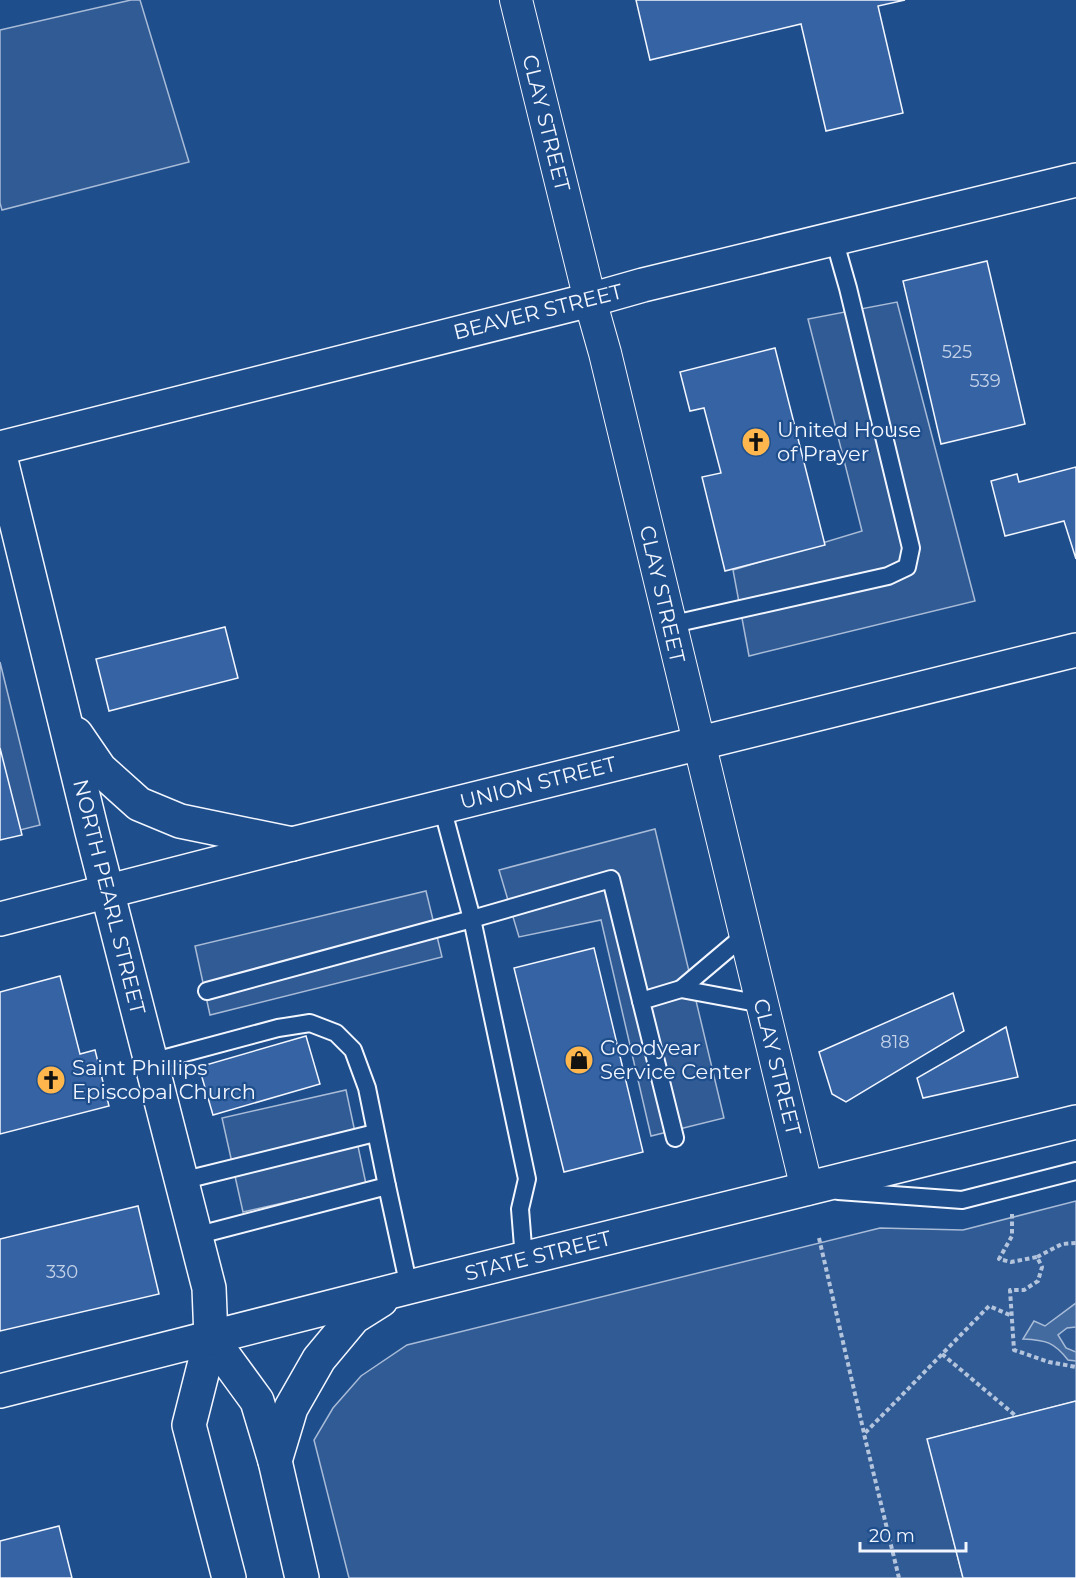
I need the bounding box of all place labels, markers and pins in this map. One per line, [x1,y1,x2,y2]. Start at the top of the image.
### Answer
place label: United House of Prayer [777,417,921,466]
church icon: United House of Prayer [740,426,772,458]
place label: Goodyear Service Center [600,1035,752,1084]
shop icon: Goodyear Service Center [563,1044,595,1076]
place label: Saint Phillips Episcopal Church [72,1055,256,1104]
church icon: Saint Phillips Episcopal Church [35,1064,67,1096]

